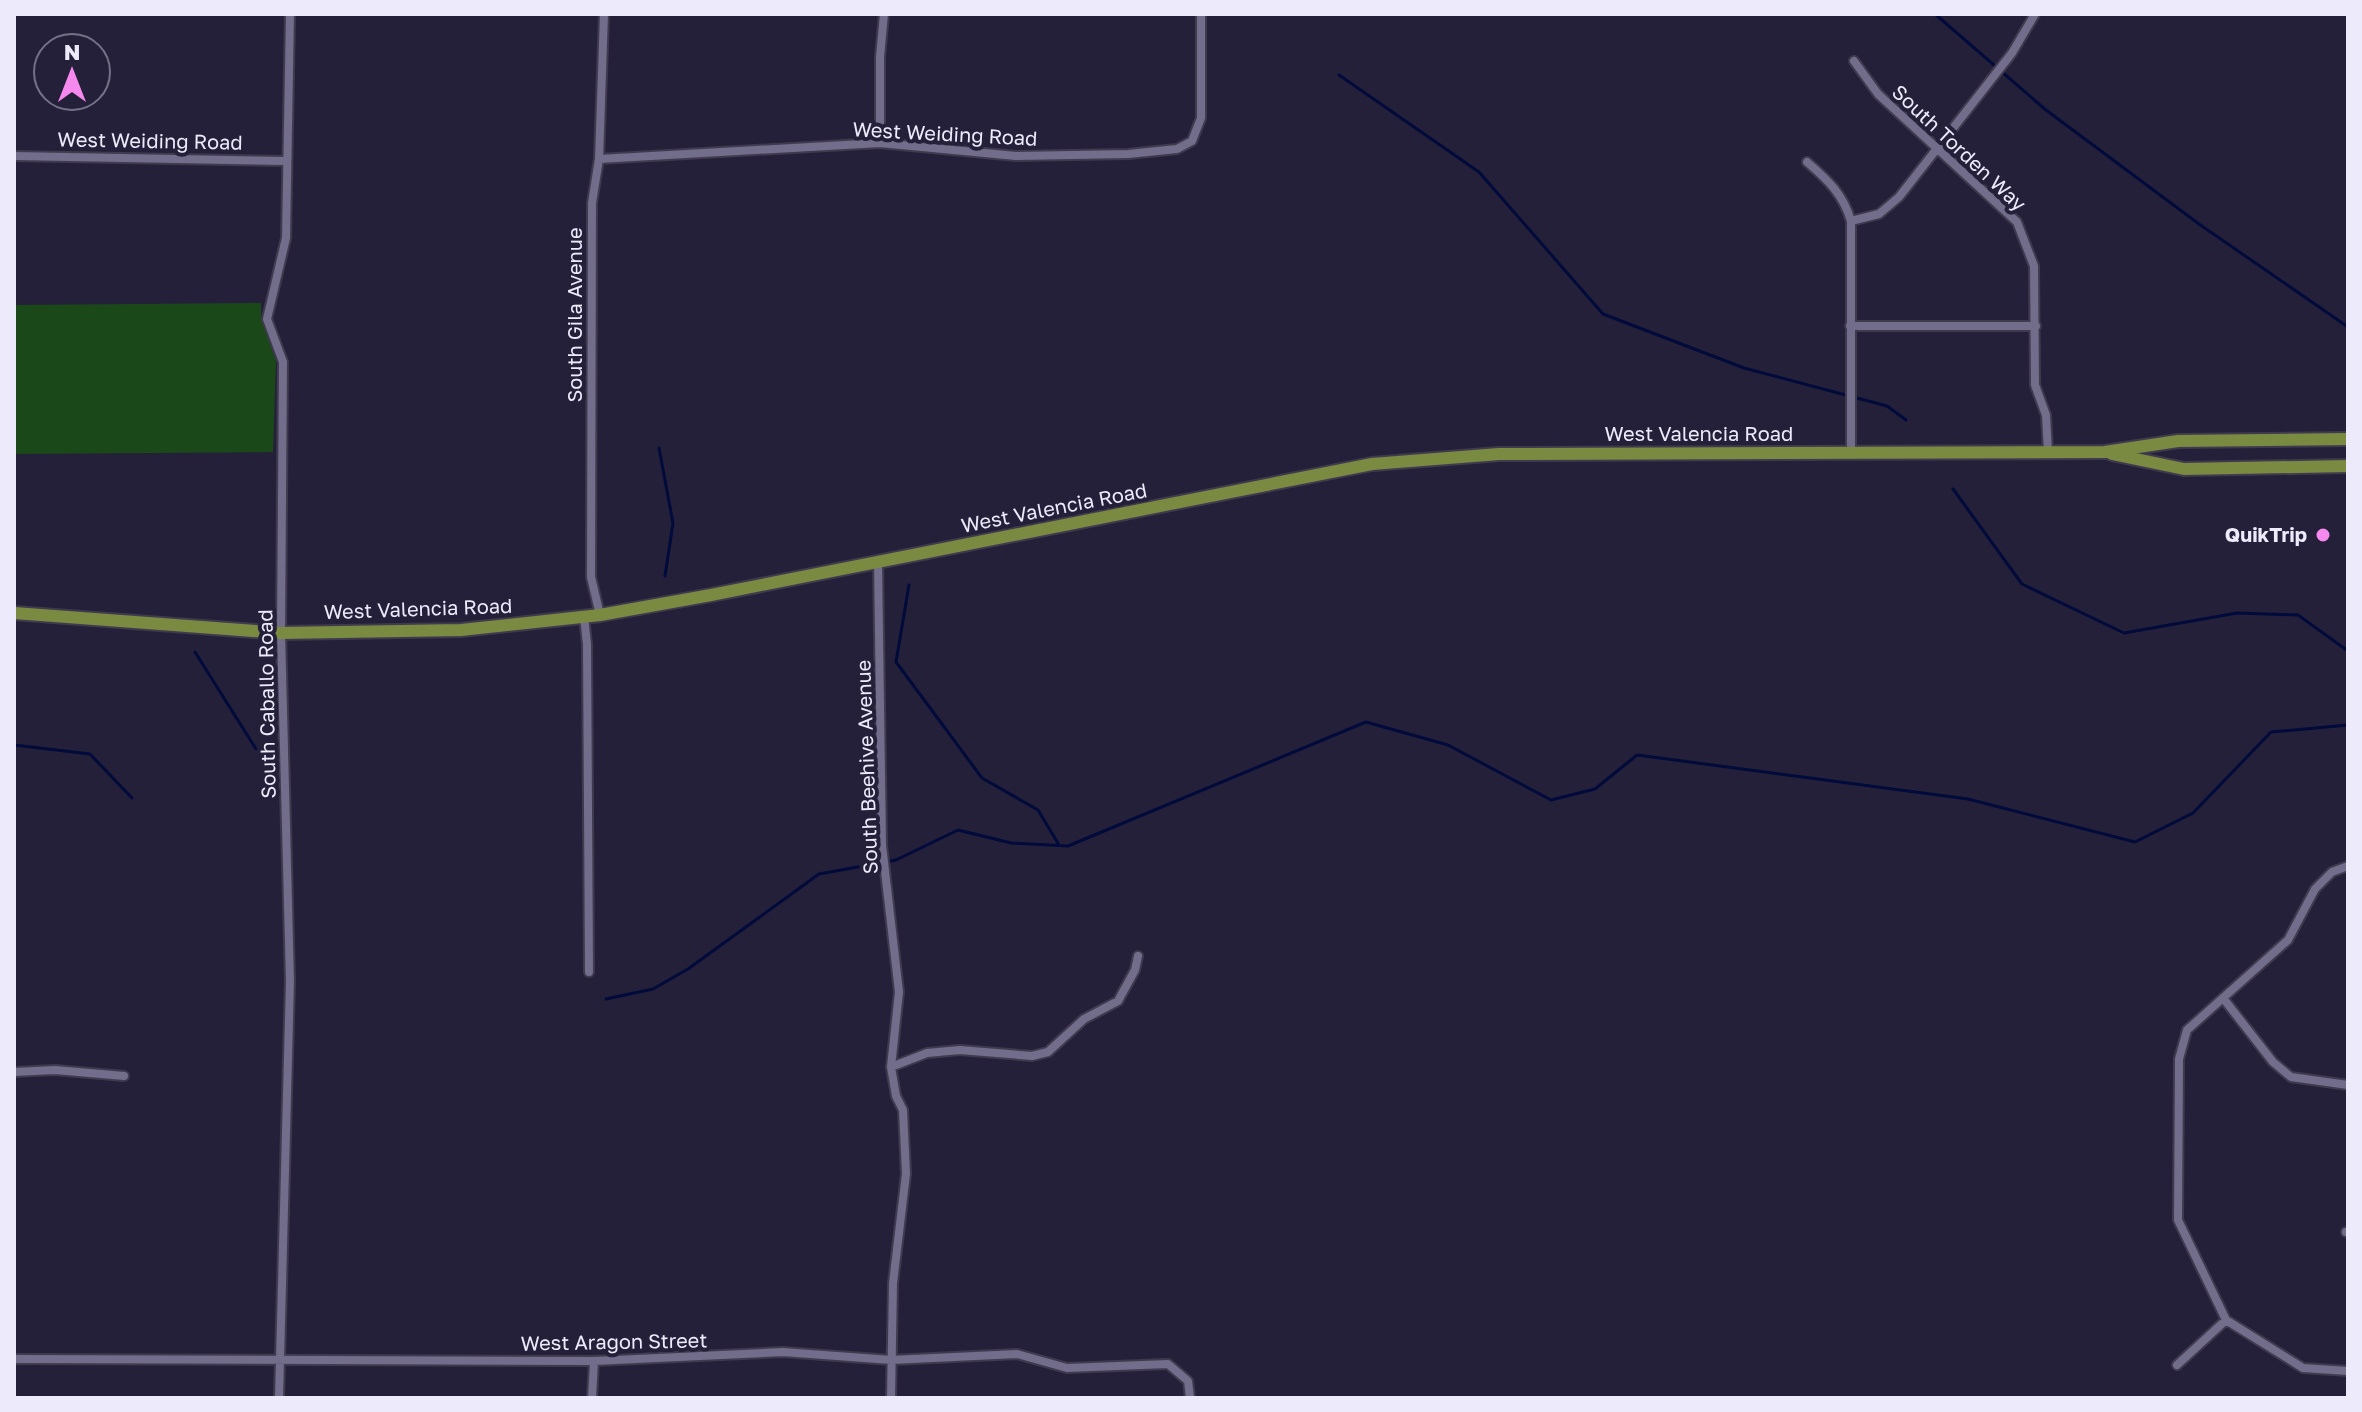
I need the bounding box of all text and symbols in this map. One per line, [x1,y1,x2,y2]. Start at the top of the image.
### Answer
north arrow [32,32,112,112]
text: N [64,38,80,65]
street label: South Torden Way [1888,79,2032,215]
street label: West Weiding Road [852,116,1038,150]
street label: West Weiding Road [57,126,243,154]
street label: South Gila Avenue [562,228,586,402]
street label: West Valencia Road [1605,421,1793,445]
street label: West Valencia Road [959,477,1149,537]
place label: QuikTrip [2225,522,2307,546]
marker: QuikTrip [2314,526,2332,544]
street label: West Valencia Road [323,593,513,623]
street label: South Caballo Road [252,609,280,799]
street label: South Beehive Avenue [850,659,882,875]
street label: West Aragon Street [520,1327,708,1355]

